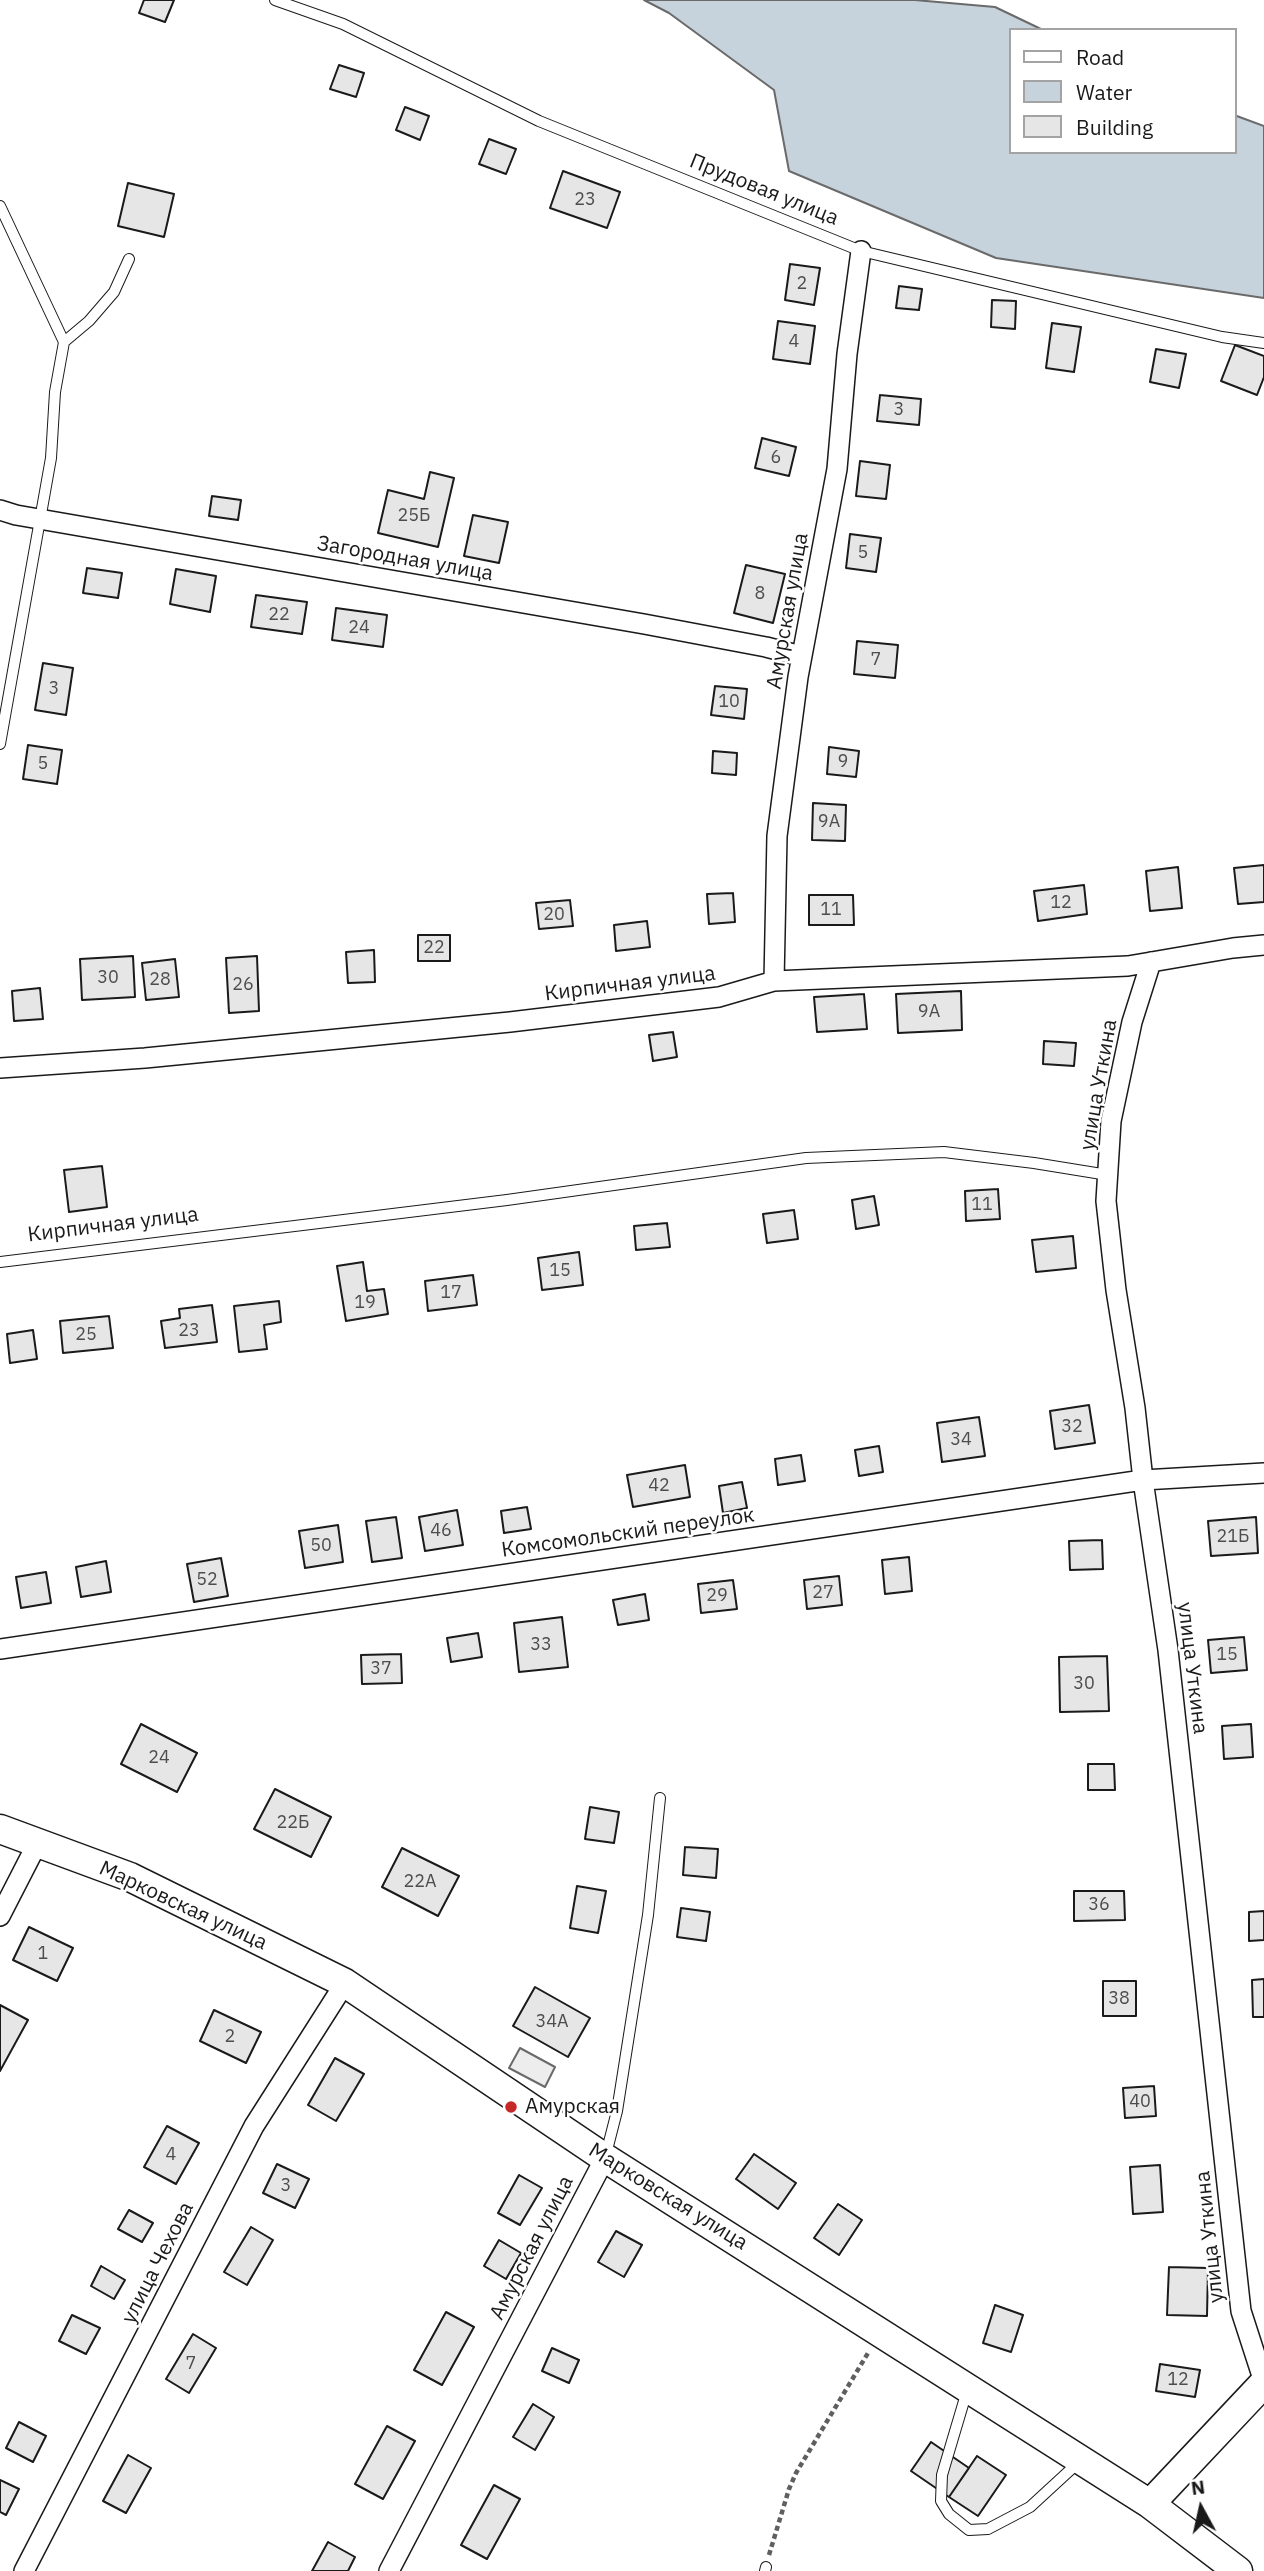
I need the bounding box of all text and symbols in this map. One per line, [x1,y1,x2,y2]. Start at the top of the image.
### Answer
legend [1009,28,1236,154]
text: Road [1076,43,1124,71]
text: Water [1076,78,1132,106]
text: Building [1076,113,1153,141]
street label: Прудовая улица [686,149,842,231]
house number: 23 [574,189,596,211]
house number: 2 [797,273,807,295]
house number: 4 [789,331,799,353]
house number: 3 [894,399,904,421]
house number: 6 [771,447,781,469]
house number: 25Б [397,505,431,527]
street label: Загородная улица [315,531,495,587]
street label: Амурская улица [762,531,814,691]
house number: 5 [858,542,868,564]
house number: 8 [755,583,765,605]
house number: 22 [268,604,290,626]
house number: 24 [348,617,370,639]
house number: 7 [871,649,881,671]
house number: 3 [49,678,59,700]
house number: 10 [718,691,740,713]
house number: 9 [838,751,848,773]
house number: 5 [38,753,48,775]
house number: 9А [818,811,840,833]
house number: 12 [1050,892,1072,914]
house number: 11 [820,899,842,921]
house number: 20 [543,904,565,926]
house number: 22 [423,937,445,959]
street label: Кирпичная улица [543,961,717,1007]
house number: 30 [97,967,119,989]
house number: 28 [149,969,171,991]
house number: 26 [232,974,254,996]
house number: 9А [918,1001,940,1023]
street label: улица Уткина [1075,1018,1123,1152]
house number: 11 [971,1194,993,1216]
street label: Кирпичная улица [26,1202,200,1248]
house number: 15 [549,1260,571,1282]
house number: 17 [440,1282,462,1304]
house number: 19 [354,1292,376,1314]
house number: 23 [178,1320,200,1342]
house number: 25 [75,1324,97,1346]
house number: 32 [1061,1416,1083,1438]
house number: 34 [950,1429,972,1451]
house number: 42 [648,1475,670,1497]
street label: Комсомольский переулок [500,1503,756,1563]
house number: 46 [430,1520,452,1542]
house number: 21Б [1216,1526,1250,1548]
house number: 50 [310,1535,332,1557]
house number: 52 [196,1569,218,1591]
house number: 27 [812,1582,834,1604]
house number: 29 [706,1585,728,1607]
street label: улица Уткина [1171,1601,1213,1735]
house number: 33 [530,1634,552,1656]
house number: 15 [1216,1644,1238,1666]
house number: 37 [370,1658,392,1680]
house number: 30 [1073,1673,1095,1695]
house number: 24 [148,1747,170,1769]
house number: 22Б [276,1812,310,1834]
street label: Марковская улица [95,1856,271,1956]
house number: 22А [403,1871,437,1893]
house number: 36 [1088,1894,1110,1916]
house number: 1 [38,1943,48,1965]
house number: 38 [1108,1988,1130,2010]
house number: 34А [535,2011,569,2033]
house number: 2 [225,2026,235,2048]
house number: 40 [1129,2091,1151,2113]
place label: Амурская [525,2094,620,2120]
marker: Амурская [503,2099,519,2115]
street label: Марковская улица [584,2138,752,2256]
house number: 4 [166,2144,176,2166]
street label: улица Уткина [1191,2170,1229,2304]
street label: Амурская улица [485,2172,579,2324]
house number: 3 [281,2175,291,2197]
street label: улица Чехова [117,2198,199,2328]
house number: 7 [186,2353,196,2375]
house number: 12 [1167,2369,1189,2391]
north arrow [1166,2473,1236,2543]
text: N [1190,2474,1207,2500]

